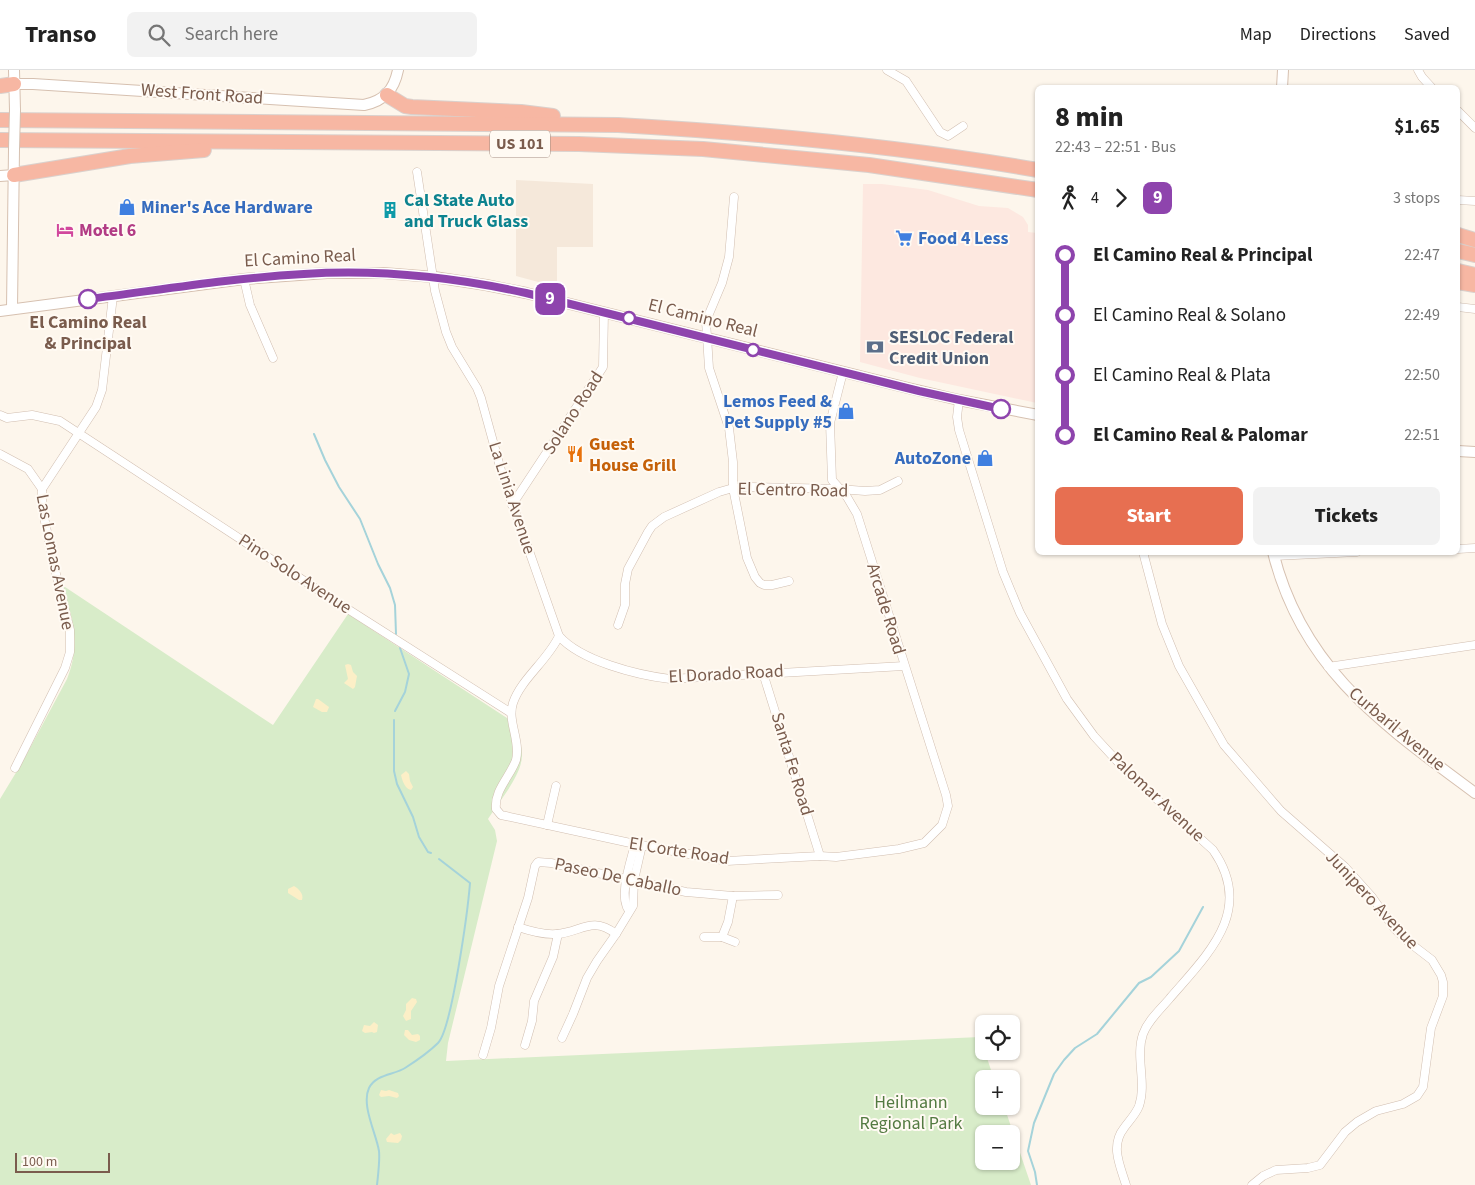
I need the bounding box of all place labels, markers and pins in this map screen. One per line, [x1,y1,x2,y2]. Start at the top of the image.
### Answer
place label: Cal State Auto and Truck Glass [404,188,528,234]
place label: Miner's Ace Hardware [141,195,313,220]
shop icon: Miner's Ace Hardware [117,197,137,217]
building icon: Cal State Auto and Truck Glass [380,200,400,220]
place label: Motel 6 [79,218,136,243]
hotel icon: Motel 6 [55,220,75,240]
place label: Food 4 Less [918,226,1008,251]
supermarket icon: Food 4 Less [894,228,914,248]
marker: El Camino Real & Principal [78,289,98,309]
place label: El Camino Real & Principal [29,310,147,356]
unlabelled marker [622,311,636,325]
place label: SESLOC Federal Credit Union [889,325,1013,371]
bank icon: SESLOC Federal Credit Union [865,337,885,357]
unlabelled marker [746,343,760,357]
place label: Lemos Feed & Pet Supply #5 [723,389,832,435]
unlabelled marker [991,399,1011,419]
shop icon: Lemos Feed & Pet Supply #5 [836,401,856,421]
place label: Guest House Grill [589,432,676,478]
restaurant icon: Guest House Grill [565,444,585,464]
place label: AutoZone [894,446,971,471]
shop icon: AutoZone [975,448,995,468]

